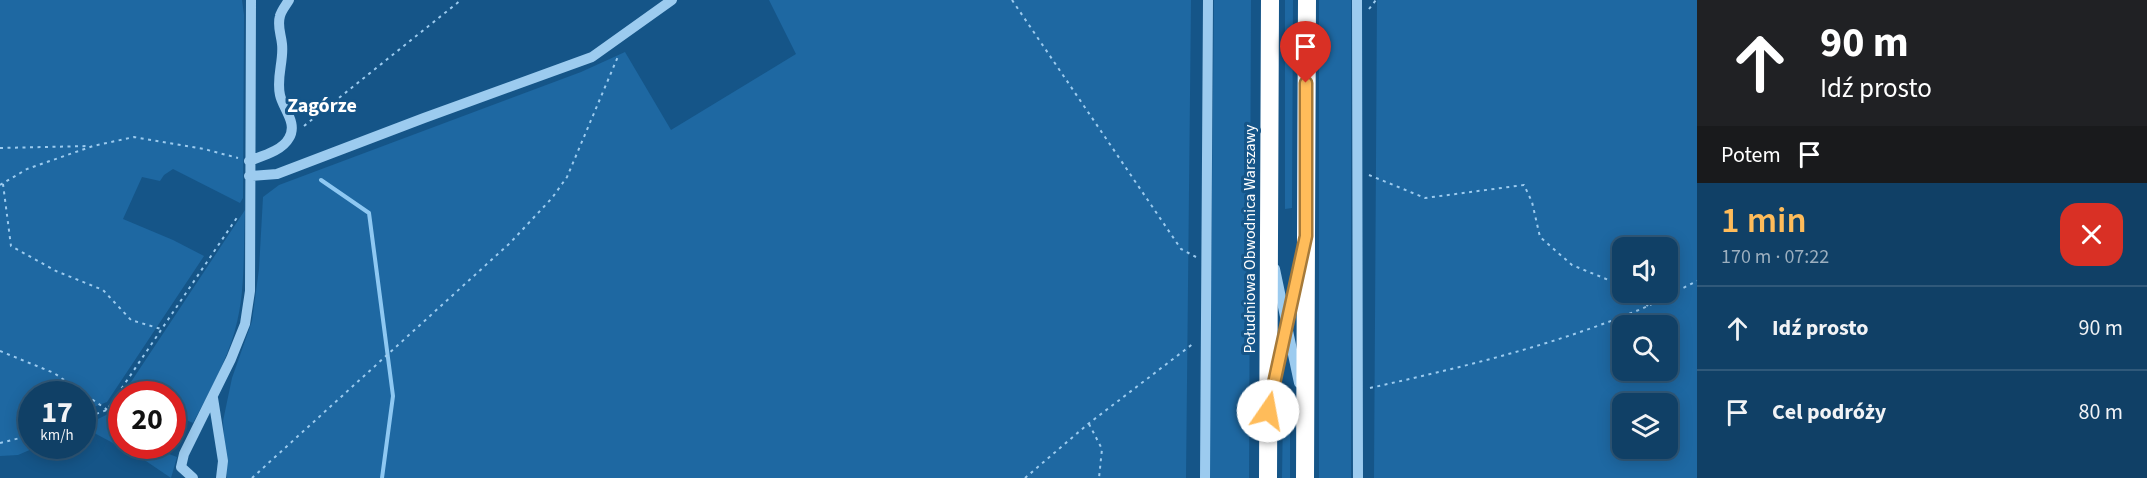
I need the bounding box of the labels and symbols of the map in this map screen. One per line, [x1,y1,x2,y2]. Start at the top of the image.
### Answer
pin [1280,21,1331,83]
district label: Zagórze [287,92,357,120]
street label: Południowa Obwodnica Warszawy [1239,124,1261,354]
position arrow [1236,379,1300,443]
speed limit sign: 20 [108,381,186,459]

